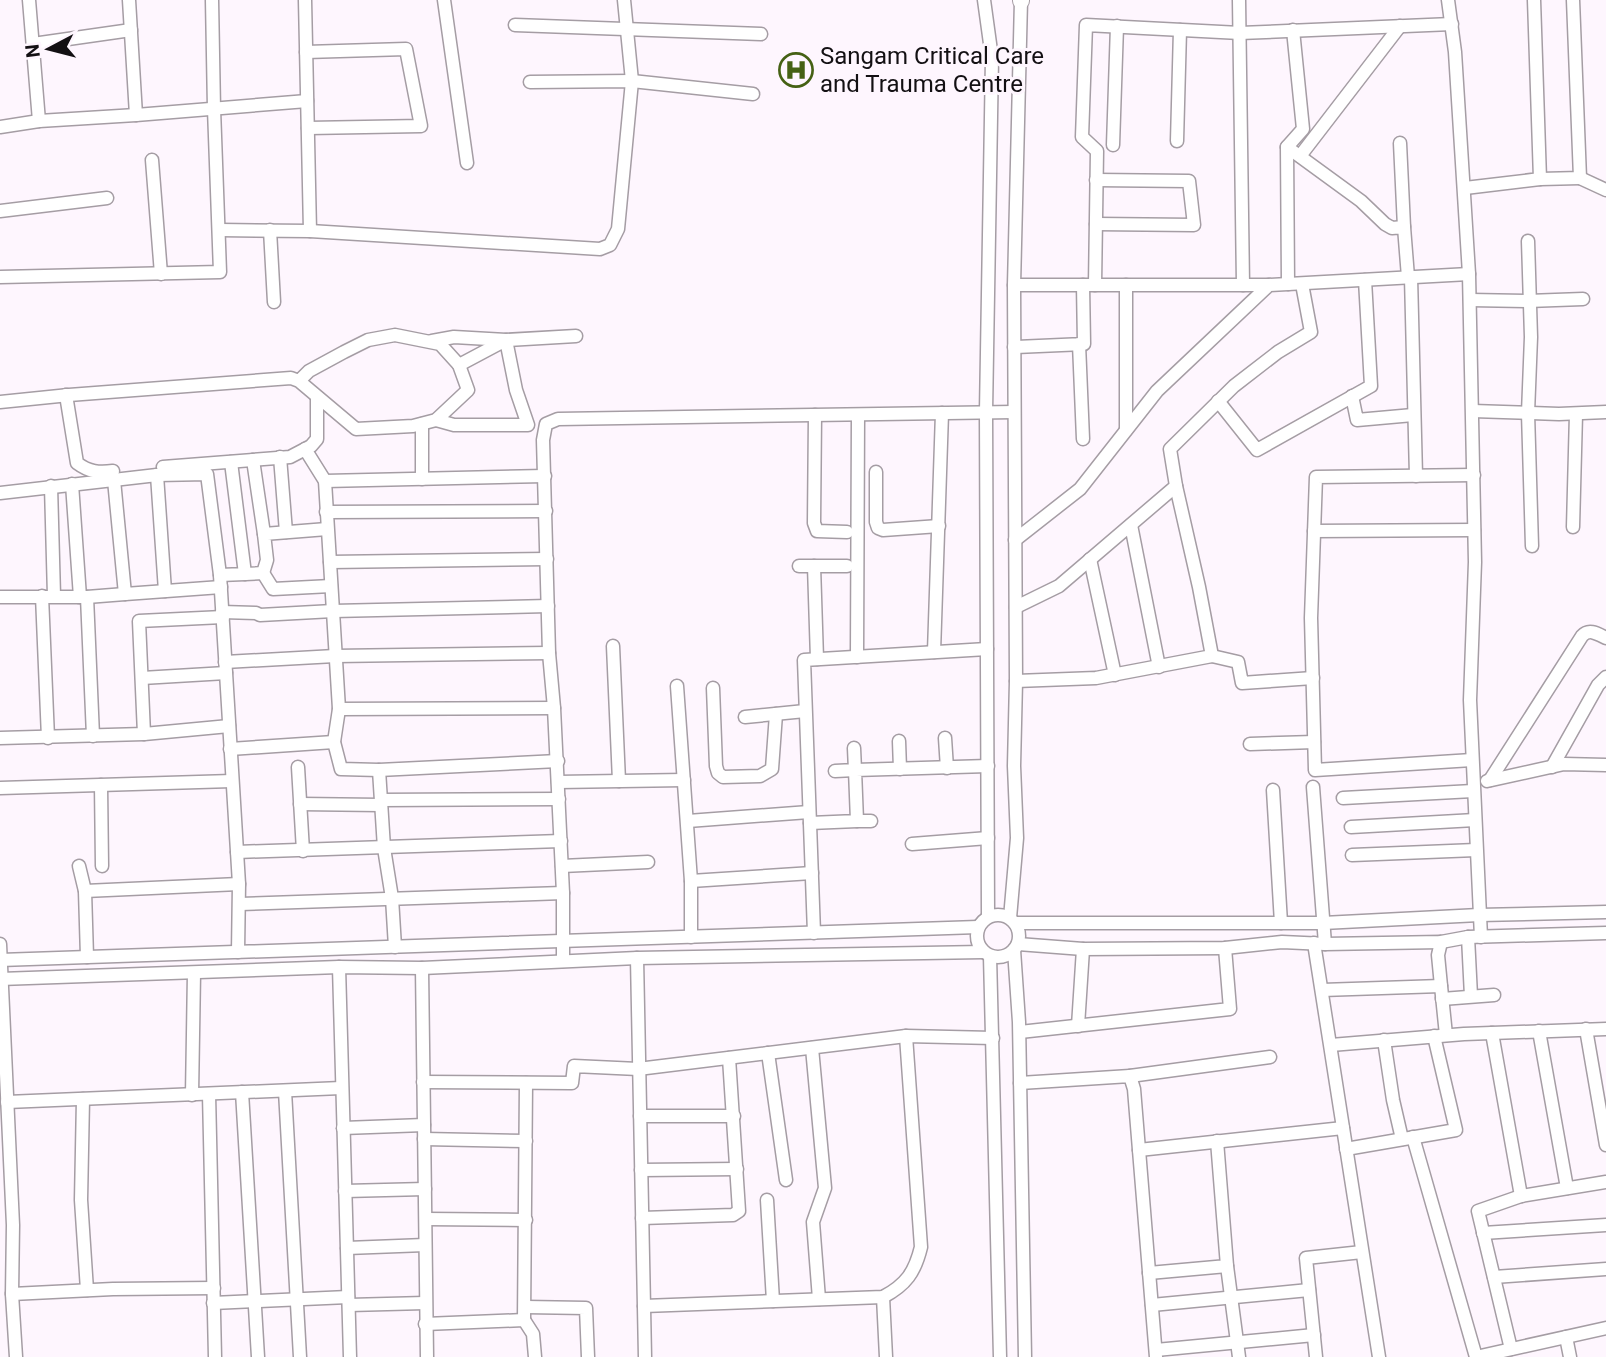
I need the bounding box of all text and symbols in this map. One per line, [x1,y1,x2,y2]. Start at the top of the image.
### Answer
north arrow [14,14,84,84]
place label: Sangam Critical Care and Trauma Centre [820,42,1044,98]
text: N [20,43,45,59]
hospital icon: Sangam Critical Care and Trauma Centre [777,51,815,89]

